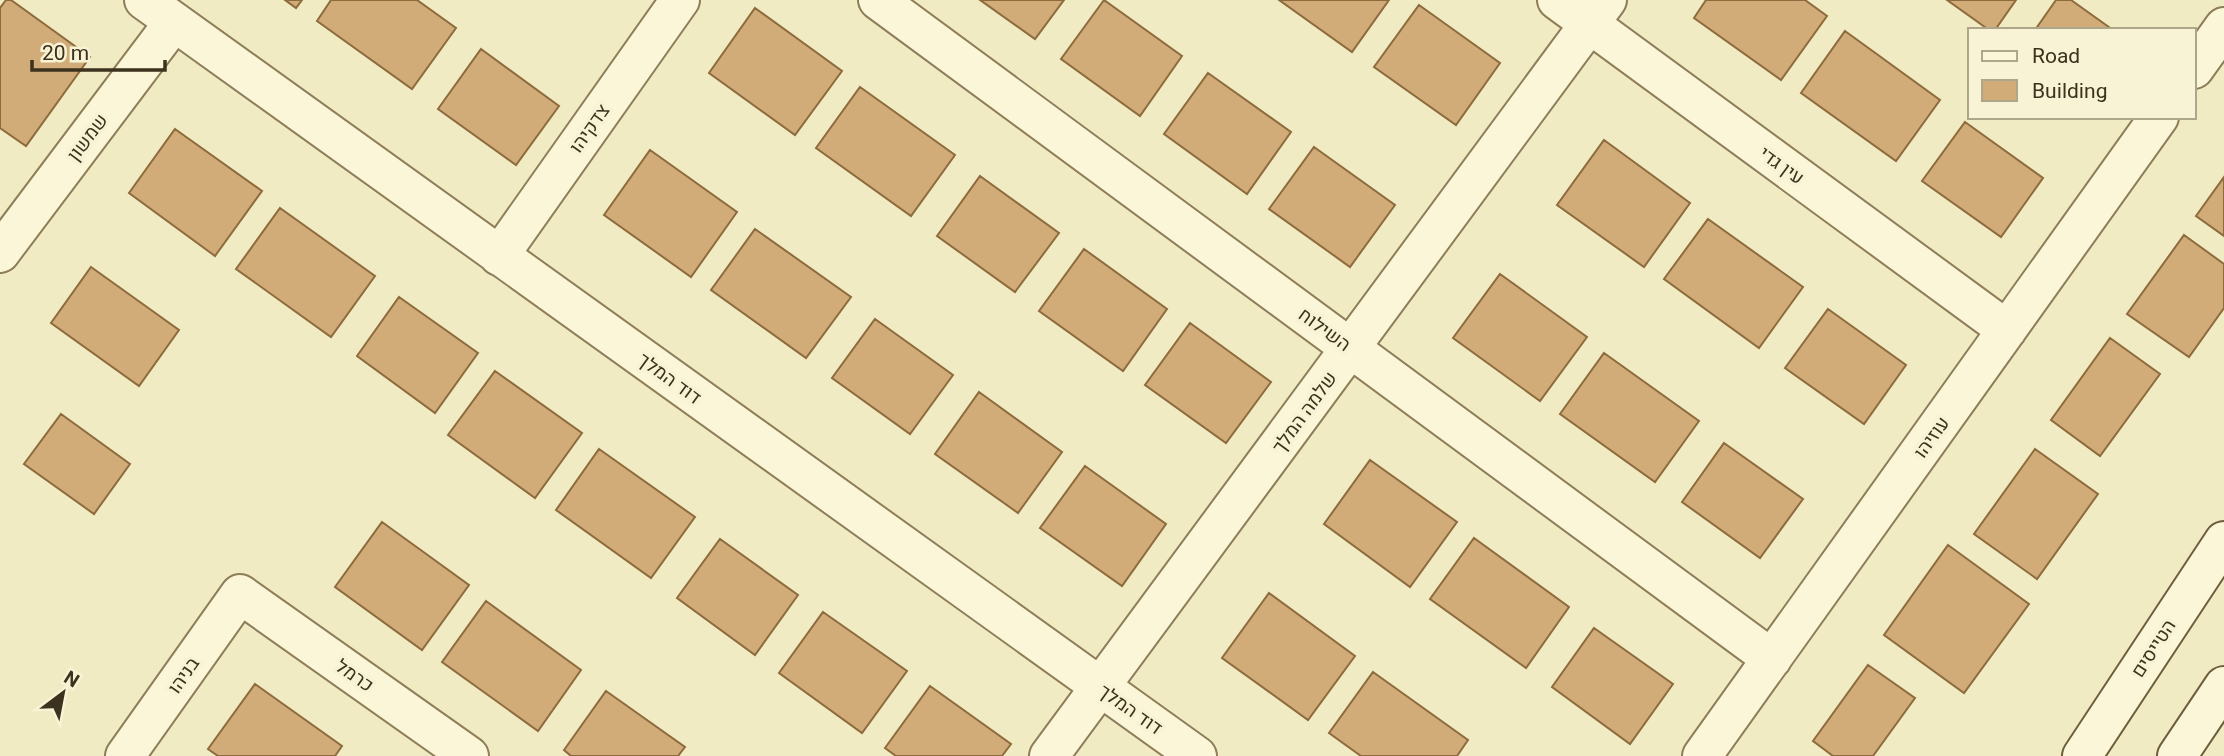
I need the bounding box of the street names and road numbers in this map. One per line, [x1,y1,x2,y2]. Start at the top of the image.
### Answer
street label: צדקיהו [563,98,617,159]
street label: שמשון [61,108,115,167]
street label: עין גדי [1753,140,1810,192]
street label: השילוח [1292,301,1356,358]
street label: דוד המלך [632,346,707,411]
street label: שלמה המלך [1266,366,1344,459]
street label: עוזיהו [1907,411,1957,464]
street label: הטייסים [2125,614,2183,683]
street label: בניהו [161,651,207,700]
street label: כרמל [329,652,379,699]
street label: דוד המלך [1093,678,1168,742]

